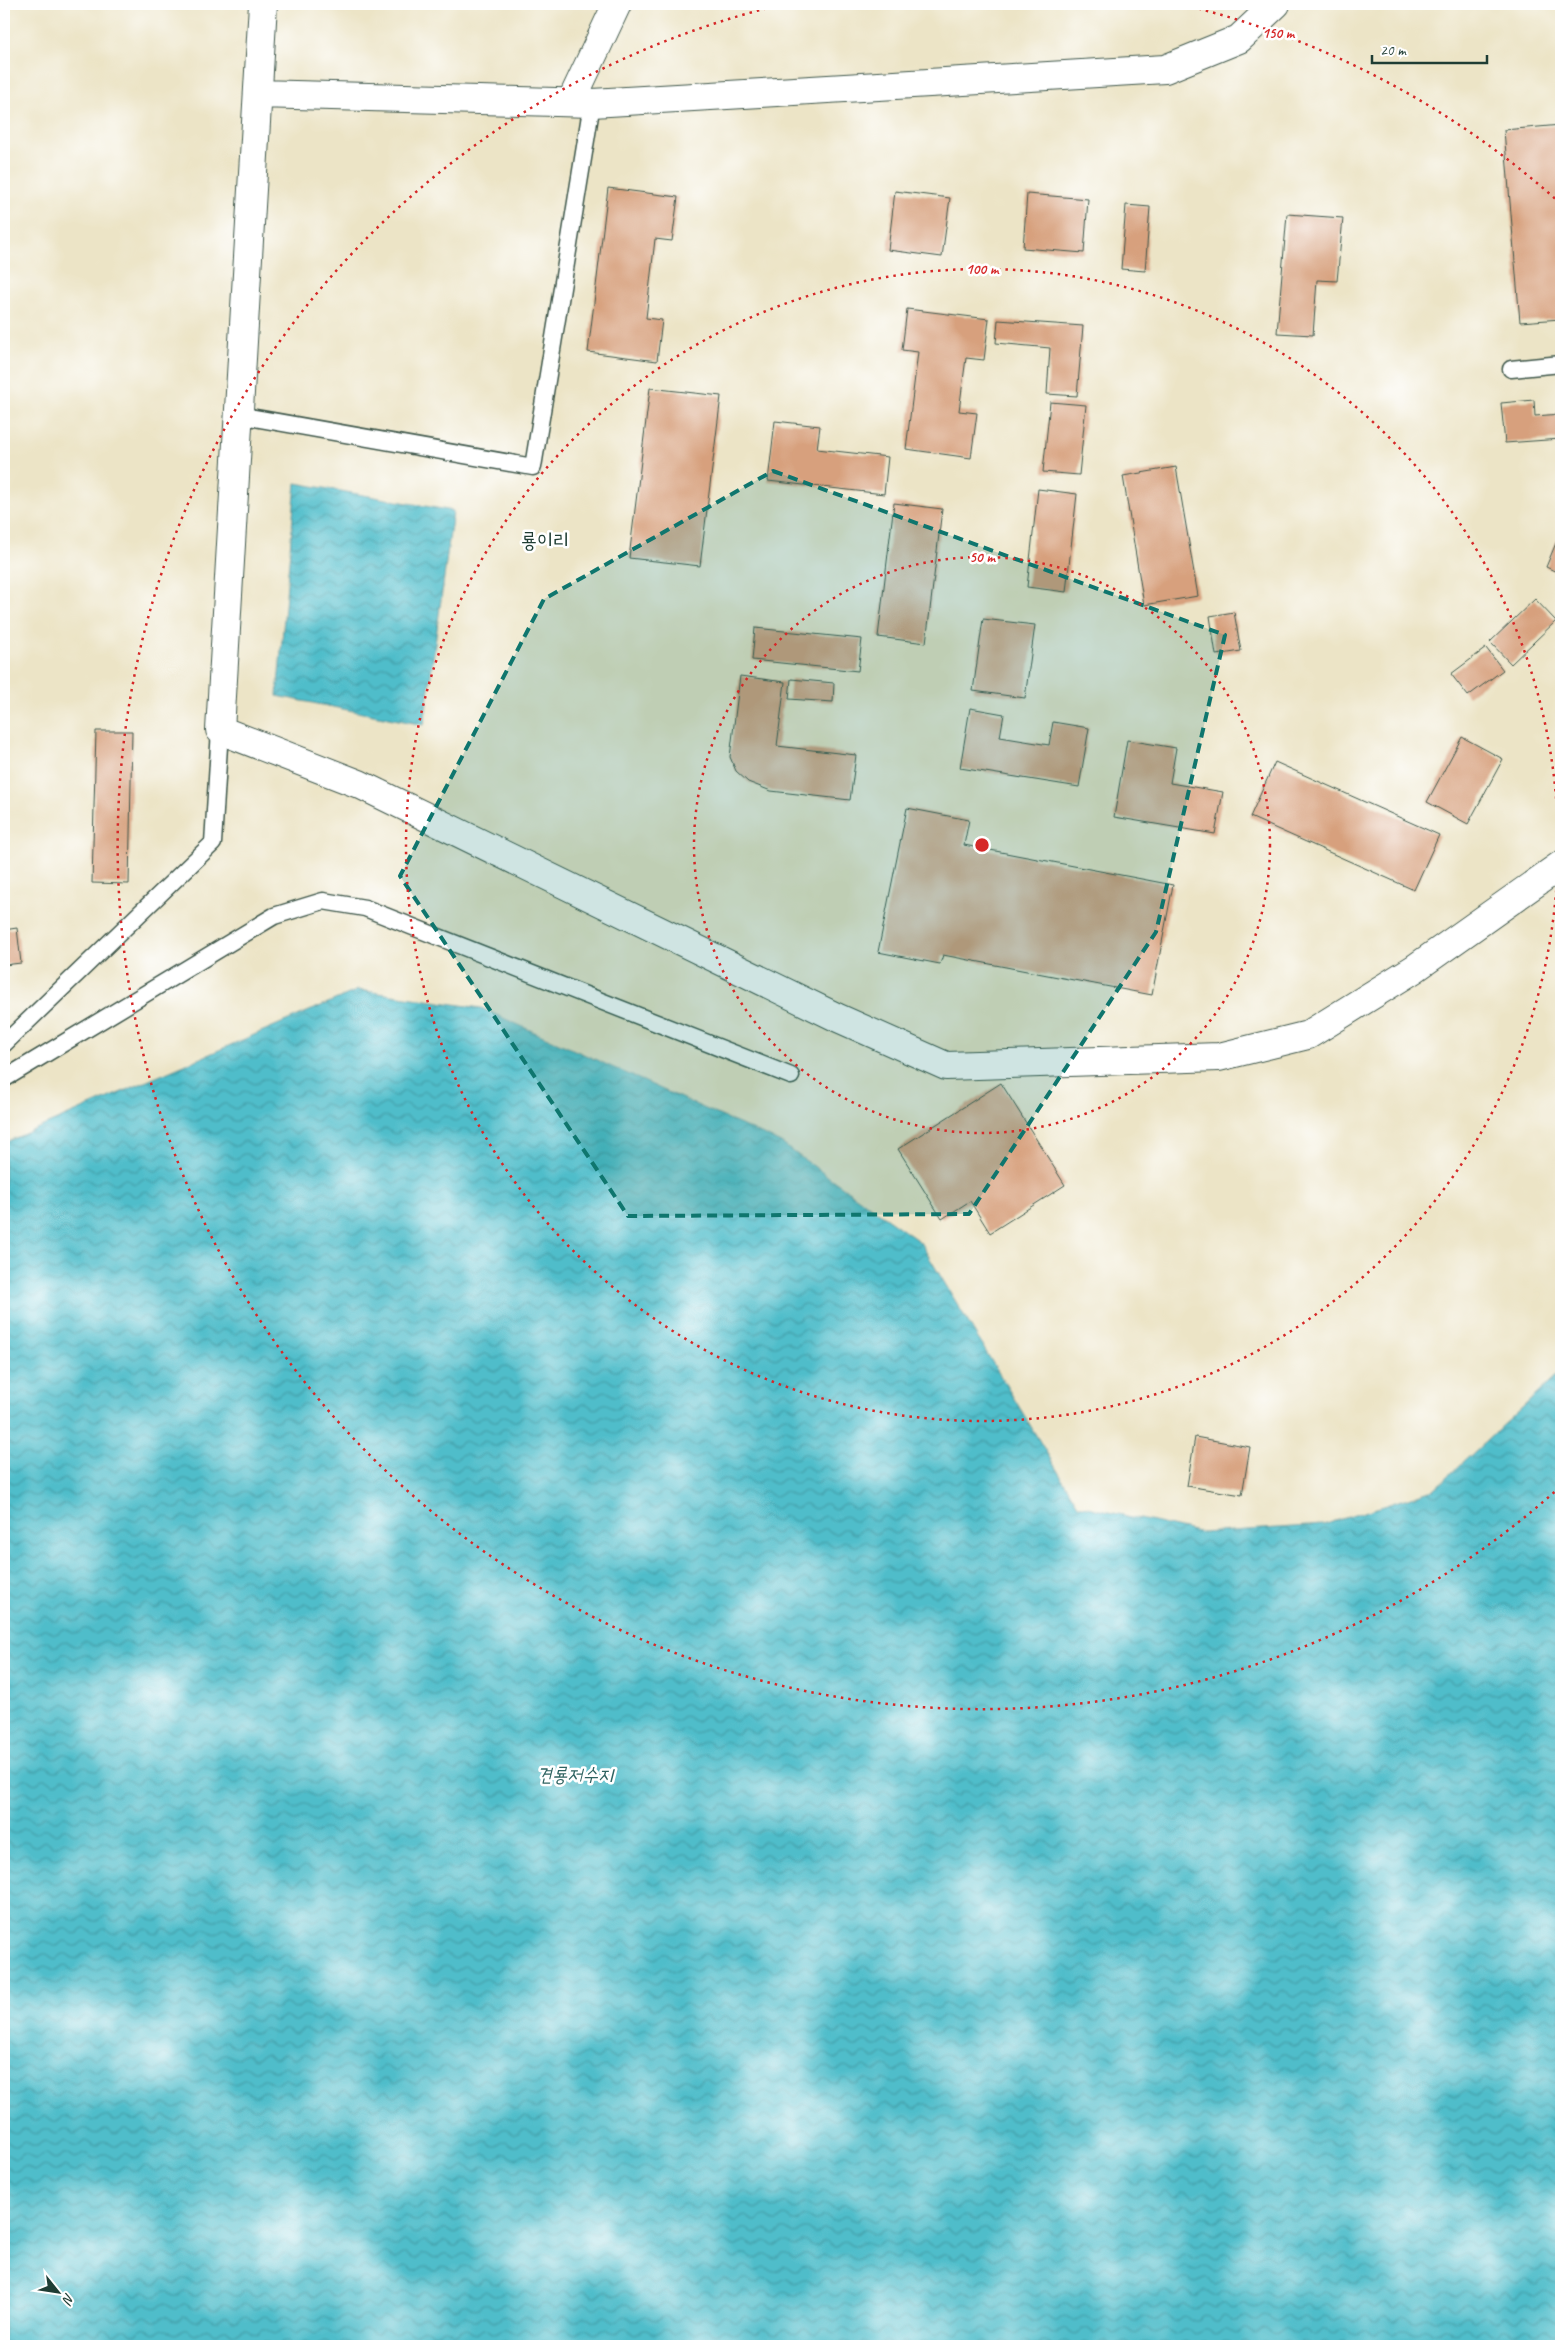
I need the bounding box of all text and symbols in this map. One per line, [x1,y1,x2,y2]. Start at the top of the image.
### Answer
text: 150 m [1262,24,1296,43]
scale bar [1372,32,1488,64]
text: 20 m [1380,41,1407,60]
text: 100 m [966,260,1000,279]
district label: 룡이리 [521,528,569,553]
text: 50 m [969,548,996,567]
centre of rings [973,836,991,854]
water label: 견룡저수지 [537,1763,615,1787]
north arrow [32,2268,82,2318]
text: N [58,2290,78,2308]

